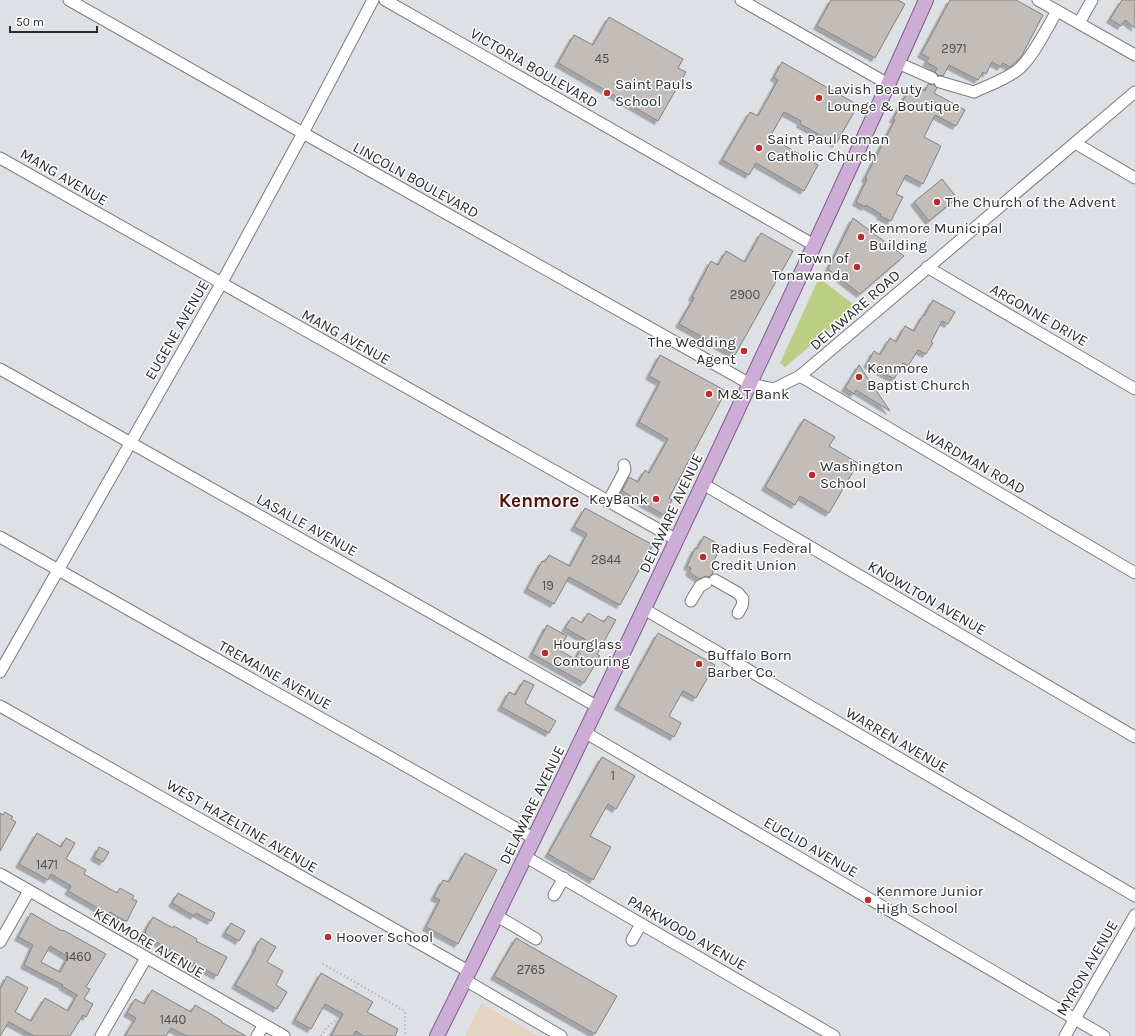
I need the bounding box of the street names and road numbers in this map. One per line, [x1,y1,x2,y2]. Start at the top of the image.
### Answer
street label: VICTORIA BOULEVARD [467,24,601,112]
street label: LINCOLN BOULEVARD [350,138,482,222]
street label: MANG AVENUE [17,145,111,209]
street label: DELAWARE ROAD [806,266,904,354]
street label: EUGENE AVENUE [141,277,213,383]
street label: ARGONNE DRIVE [987,280,1091,350]
street label: MANG AVENUE [299,305,393,369]
street label: WARDMAN ROAD [921,426,1029,498]
street label: DELAWARE AVENUE [635,450,707,576]
street label: LASALLE AVENUE [253,490,361,560]
street label: KNOWLTON AVENUE [865,557,989,639]
street label: TREMAINE AVENUE [215,636,335,714]
street label: WARREN AVENUE [842,703,952,777]
street label: DELAWARE AVENUE [495,743,569,867]
street label: WEST HAZELTINE AVENUE [163,775,321,877]
street label: EUCLID AVENUE [761,813,861,881]
street label: PARKWOOD AVENUE [624,892,750,974]
street label: KENMORE AVENUE [90,904,208,982]
street label: MYRON AVENUE [1052,917,1122,1019]

